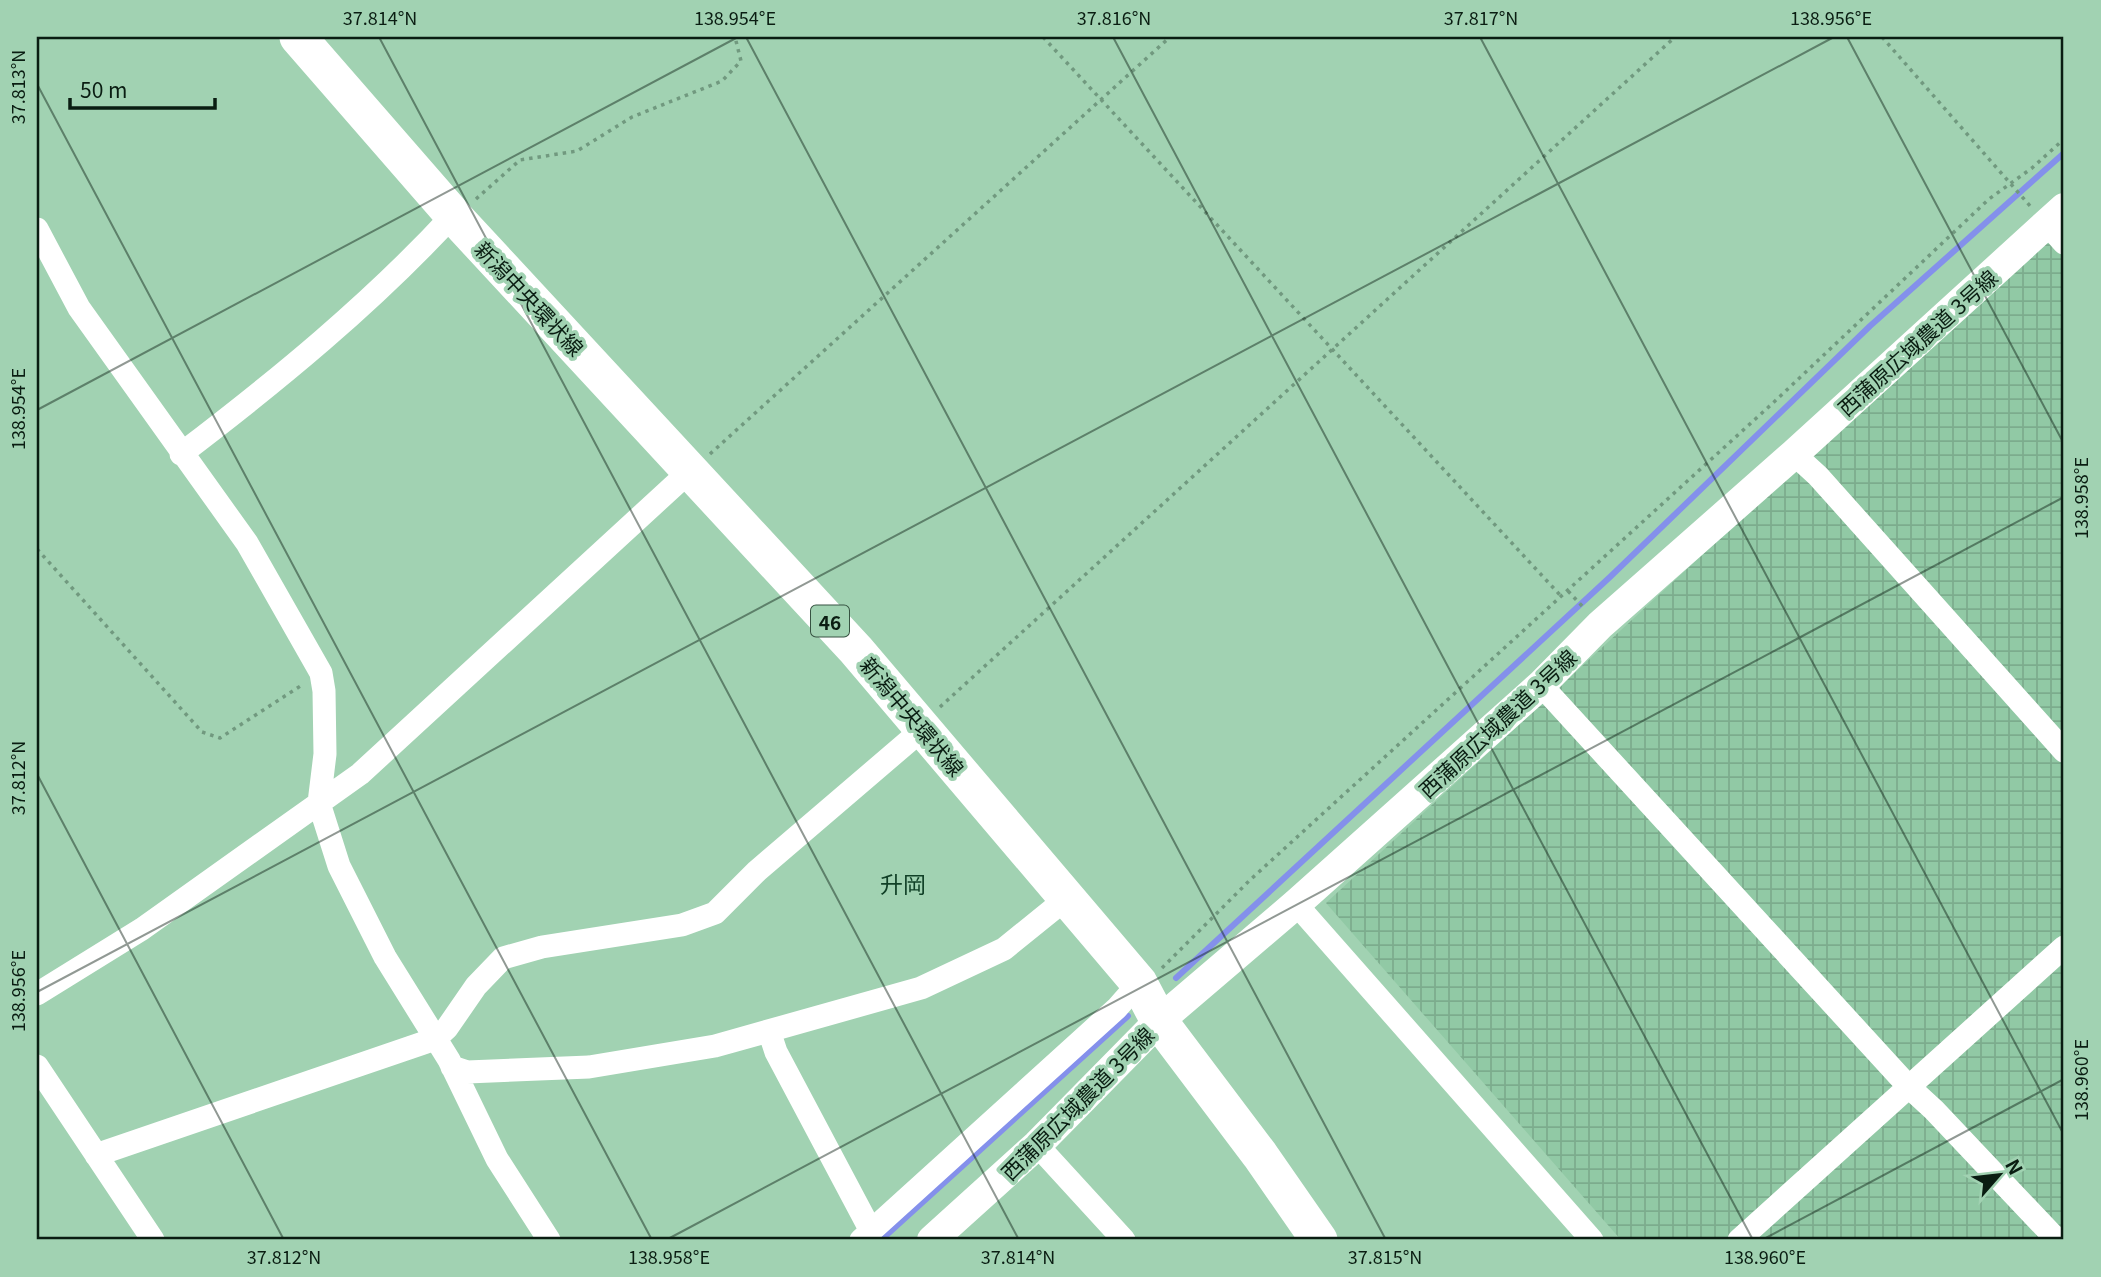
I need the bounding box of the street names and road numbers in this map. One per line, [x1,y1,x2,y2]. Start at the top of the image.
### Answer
street label: 新潟中央環状線 [469,234,591,362]
street label: 西蒲原広域農道 3号線 [1831,262,2003,422]
road number: 46 [811,606,849,636]
street label: 西蒲原広域農道 3号線 [1412,642,1582,804]
street label: 新潟中央環状線 [854,650,972,782]
street label: 西蒲原広域農道 3号線 [994,1020,1160,1186]

